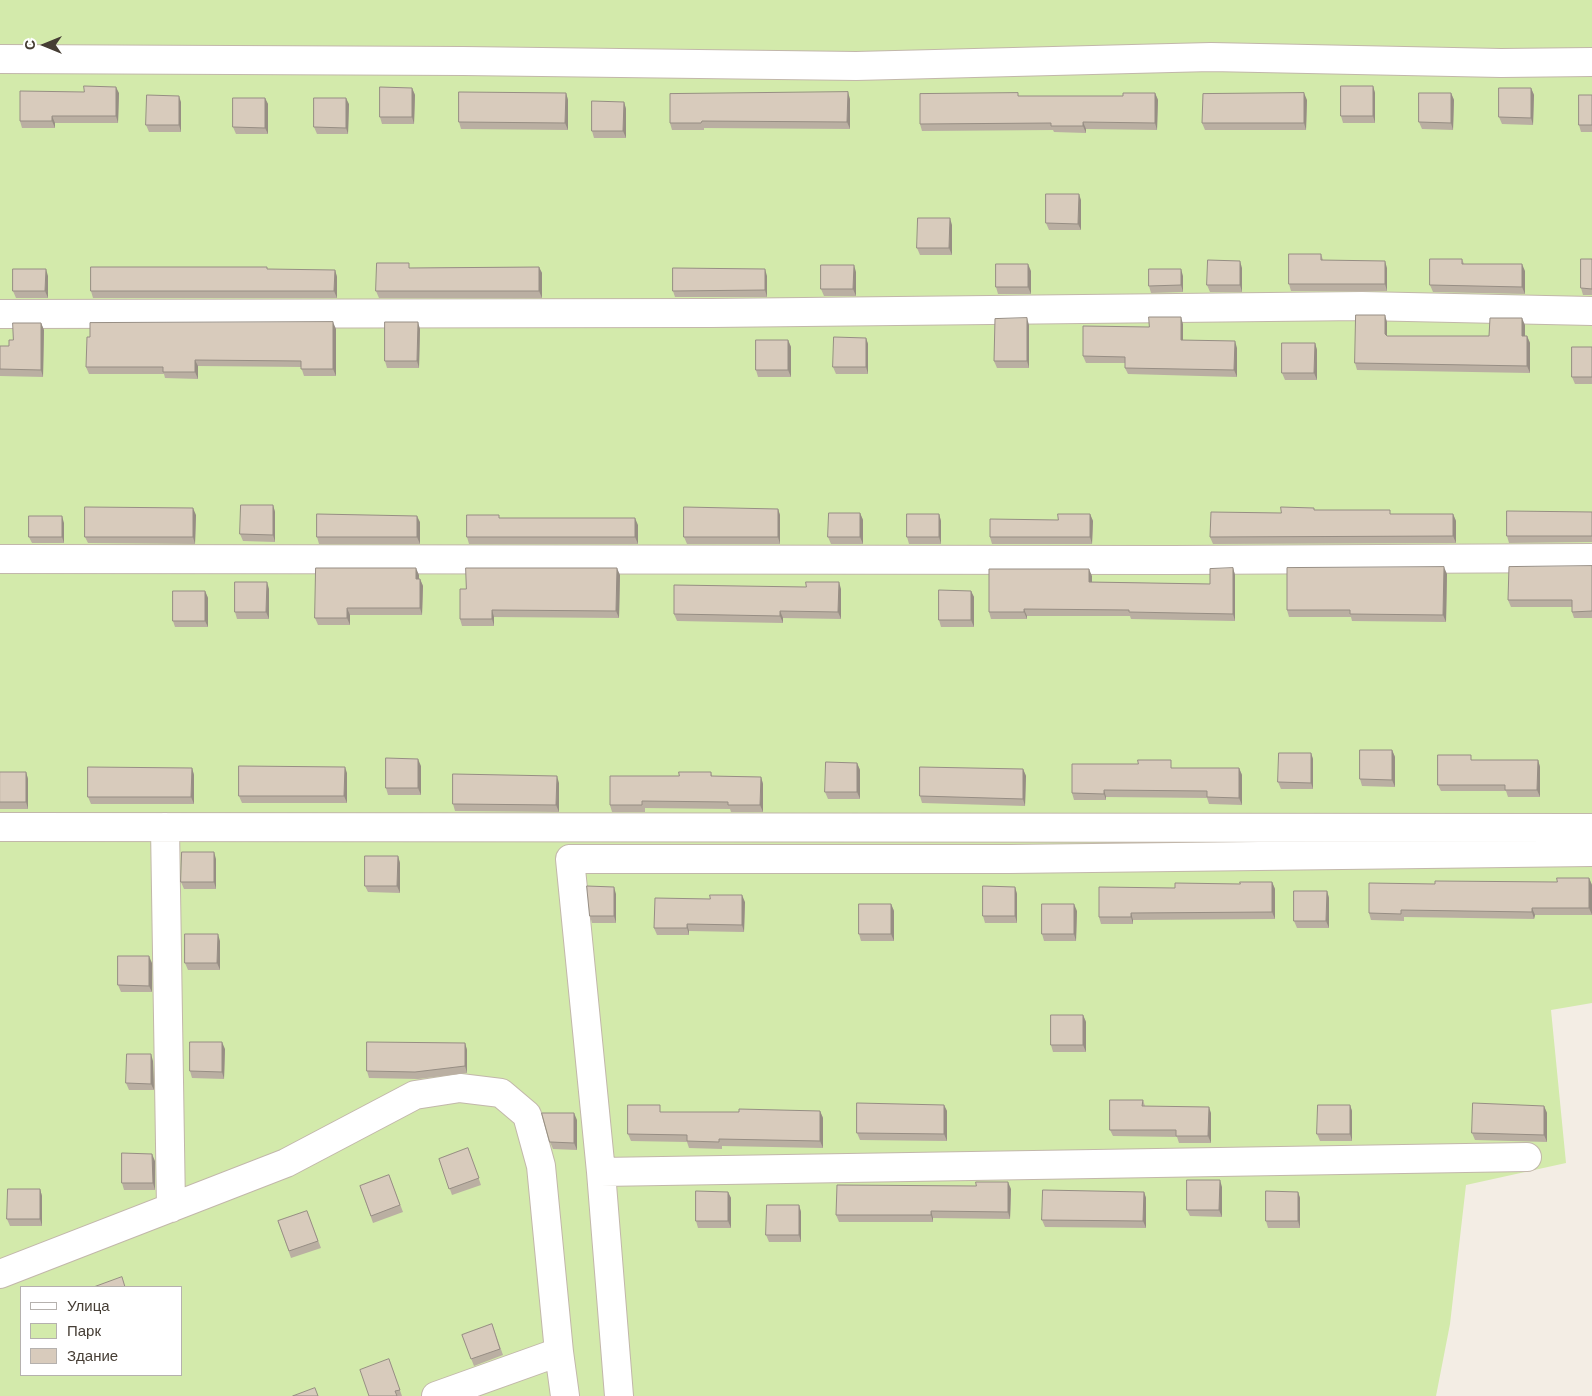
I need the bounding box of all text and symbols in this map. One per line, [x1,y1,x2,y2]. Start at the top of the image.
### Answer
north arrow [20,20,70,70]
text: С [22,40,38,50]
legend [20,1286,182,1376]
text: Улица [67,1297,110,1314]
text: Парк [67,1322,101,1339]
text: Здание [67,1347,118,1364]

